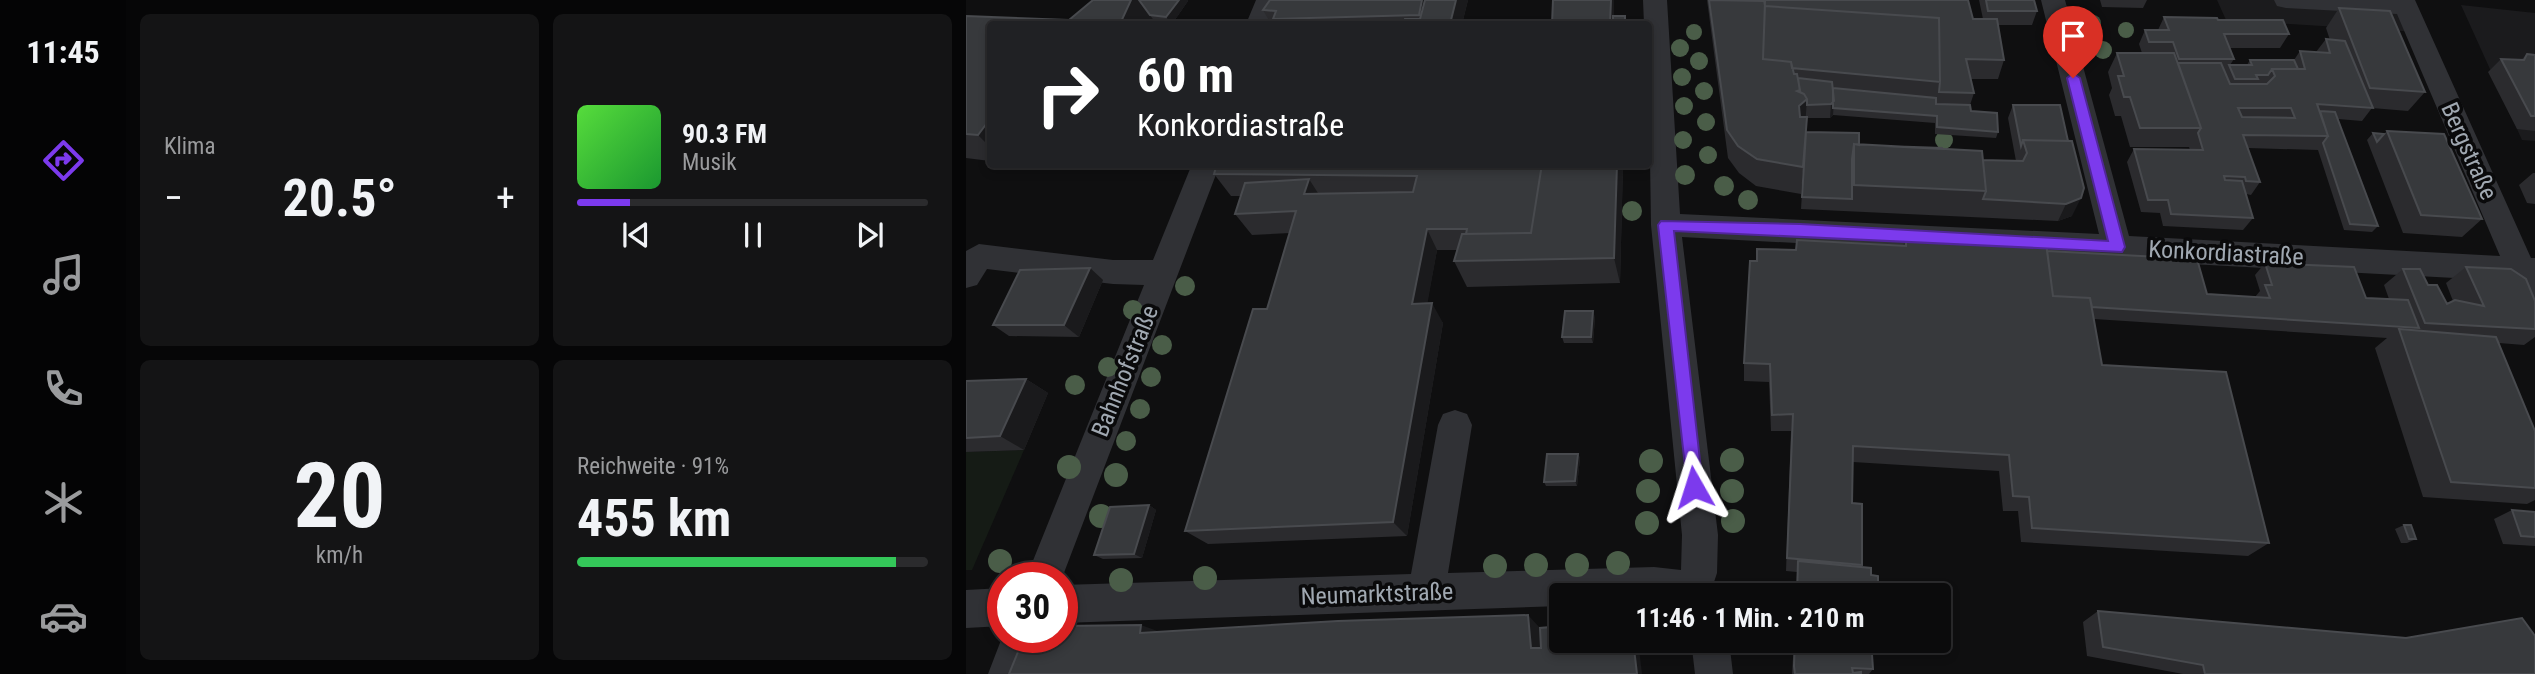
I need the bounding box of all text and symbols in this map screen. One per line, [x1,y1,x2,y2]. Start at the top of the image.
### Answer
pin [2043,6,2103,78]
icon: arrive [2054,17,2092,55]
text: 11:45 [26,33,100,71]
text: 60 m [1137,47,1234,104]
icon: right [1022,49,1113,140]
street label: Bergstraße [2435,98,2503,204]
text: Konkordiastraße [1137,106,1344,144]
text: 90.3 FM [682,119,767,149]
text: Klima [164,133,215,160]
icon: directions [39,136,88,185]
text: Musik [682,149,737,176]
text: 20.5° [282,168,397,229]
text: − [164,176,183,220]
text: + [496,176,515,220]
icon: previous [617,216,655,254]
icon: pause [734,216,772,254]
icon: next [851,216,889,254]
street label: Konkordiastraße [2148,235,2304,271]
icon: music [39,250,88,299]
street label: Bahnhofstraße [1086,301,1164,441]
icon: phone [39,364,88,413]
text: 20 [294,443,385,549]
position arrow [1657,450,1731,524]
text: Reichweite · 91% [577,453,729,480]
icon: climate [39,478,88,527]
text: 455 km [577,488,731,549]
text: km/h [316,542,363,569]
speed limit sign: 30 [987,562,1078,653]
street label: Neumarktstraße [1300,577,1454,611]
icon: car [39,592,88,641]
text: 11:46 · 1 Min. · 210 m [1636,603,1864,633]

